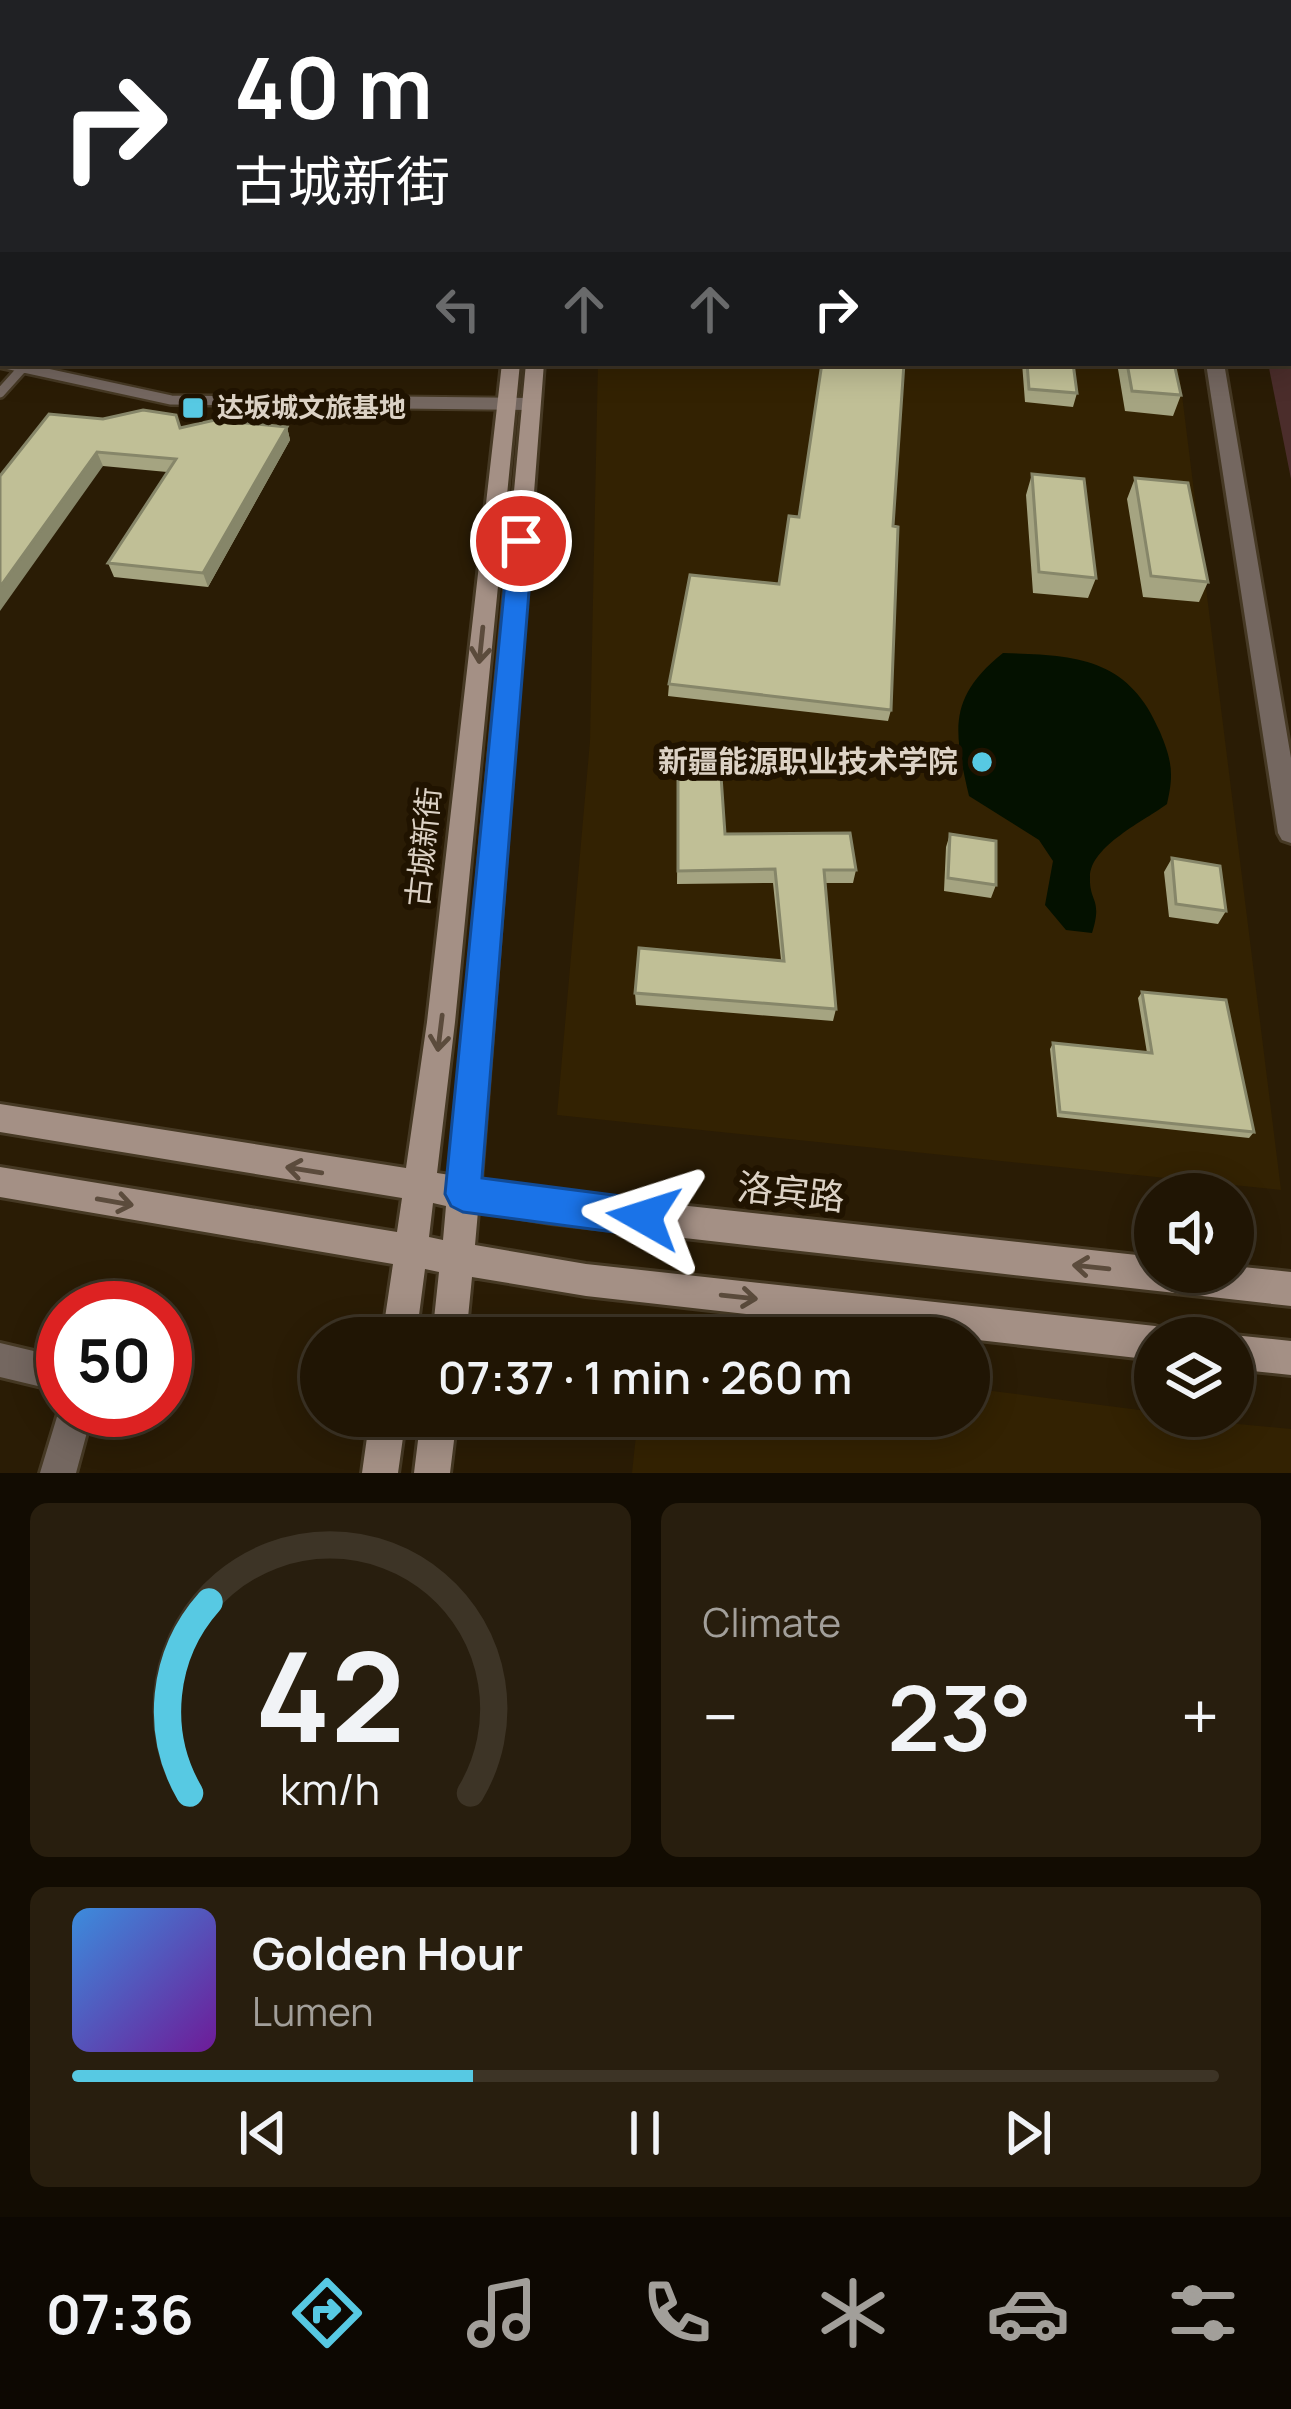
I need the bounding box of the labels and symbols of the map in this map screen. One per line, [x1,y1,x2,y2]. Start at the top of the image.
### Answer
place label: 达坂城文旅基地 [217,388,406,425]
marker: 达坂城文旅基地 [180,395,206,421]
pin [470,490,572,592]
one-way arrow [469,625,492,664]
place label: 新疆能源职业技术学院 [658,740,958,781]
marker: 新疆能源职业技术学院 [969,749,995,775]
street label: 古城新街 [396,785,449,909]
one-way arrow [428,1013,450,1052]
position arrow [581,1154,707,1280]
one-way arrow [285,1158,324,1181]
street label: 洛宾路 [735,1161,847,1222]
one-way arrow [95,1192,134,1214]
one-way arrow [1072,1255,1111,1278]
speed limit sign: 50 [36,1281,192,1437]
one-way arrow [719,1286,758,1308]

